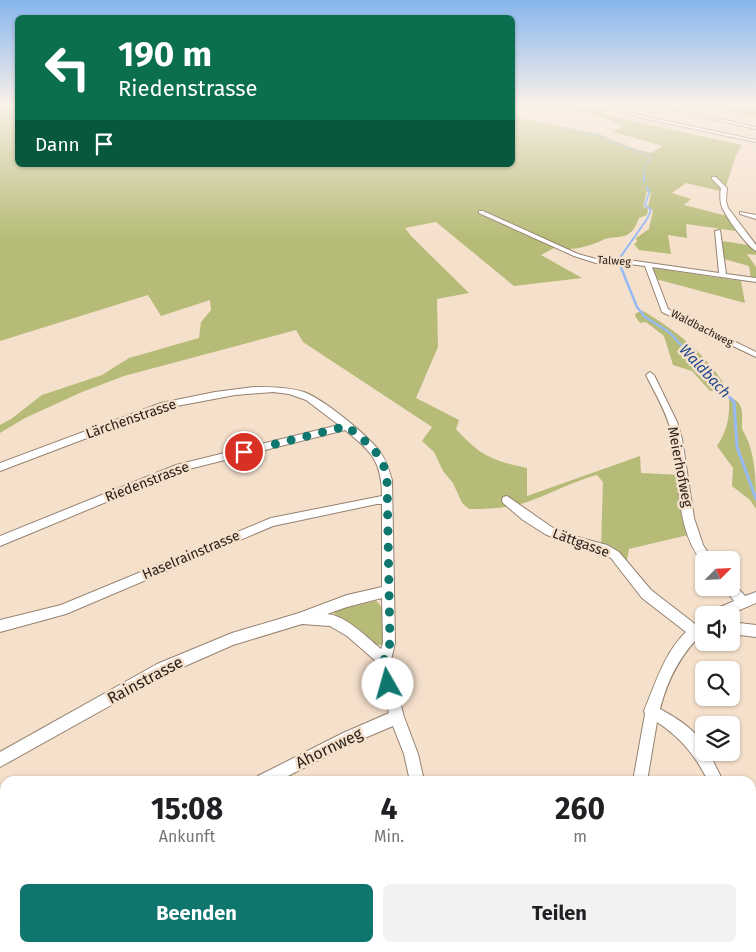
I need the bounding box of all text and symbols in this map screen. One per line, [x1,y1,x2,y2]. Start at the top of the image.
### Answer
text: 190 m [118,33,212,75]
icon: left [35,35,100,100]
text: Riedenstrasse [118,75,258,102]
icon: arrive [90,130,118,158]
text: Dann [35,133,80,156]
street label: Talweg [597,253,632,269]
street label: Waldbachweg [669,307,736,349]
water label: Waldbach [676,340,734,402]
street label: Lärchenstrasse [83,396,179,442]
street label: Meierhofweg [664,425,696,509]
pin [223,431,265,473]
icon: arrive [230,438,258,466]
street label: Riedenstrasse [102,458,192,506]
street label: Lättgasse [550,525,612,561]
street label: Haselrainstrasse [140,527,242,583]
north arrow [695,551,740,596]
map controls [695,551,740,761]
button: sound [695,606,740,651]
street label: Rainstrasse [104,652,186,708]
position arrow [361,657,413,709]
button: search [695,661,740,706]
button: layers [695,716,740,761]
street label: Ahornweg [292,723,366,772]
text: 15:08 [151,791,223,827]
text: 4 [381,791,398,827]
text: 260 [555,791,605,827]
text: Ankunft [159,827,215,846]
text: Min. [374,827,404,846]
text: m [573,827,587,846]
button: Beenden [20,884,373,942]
button: Teilen [383,884,736,942]

